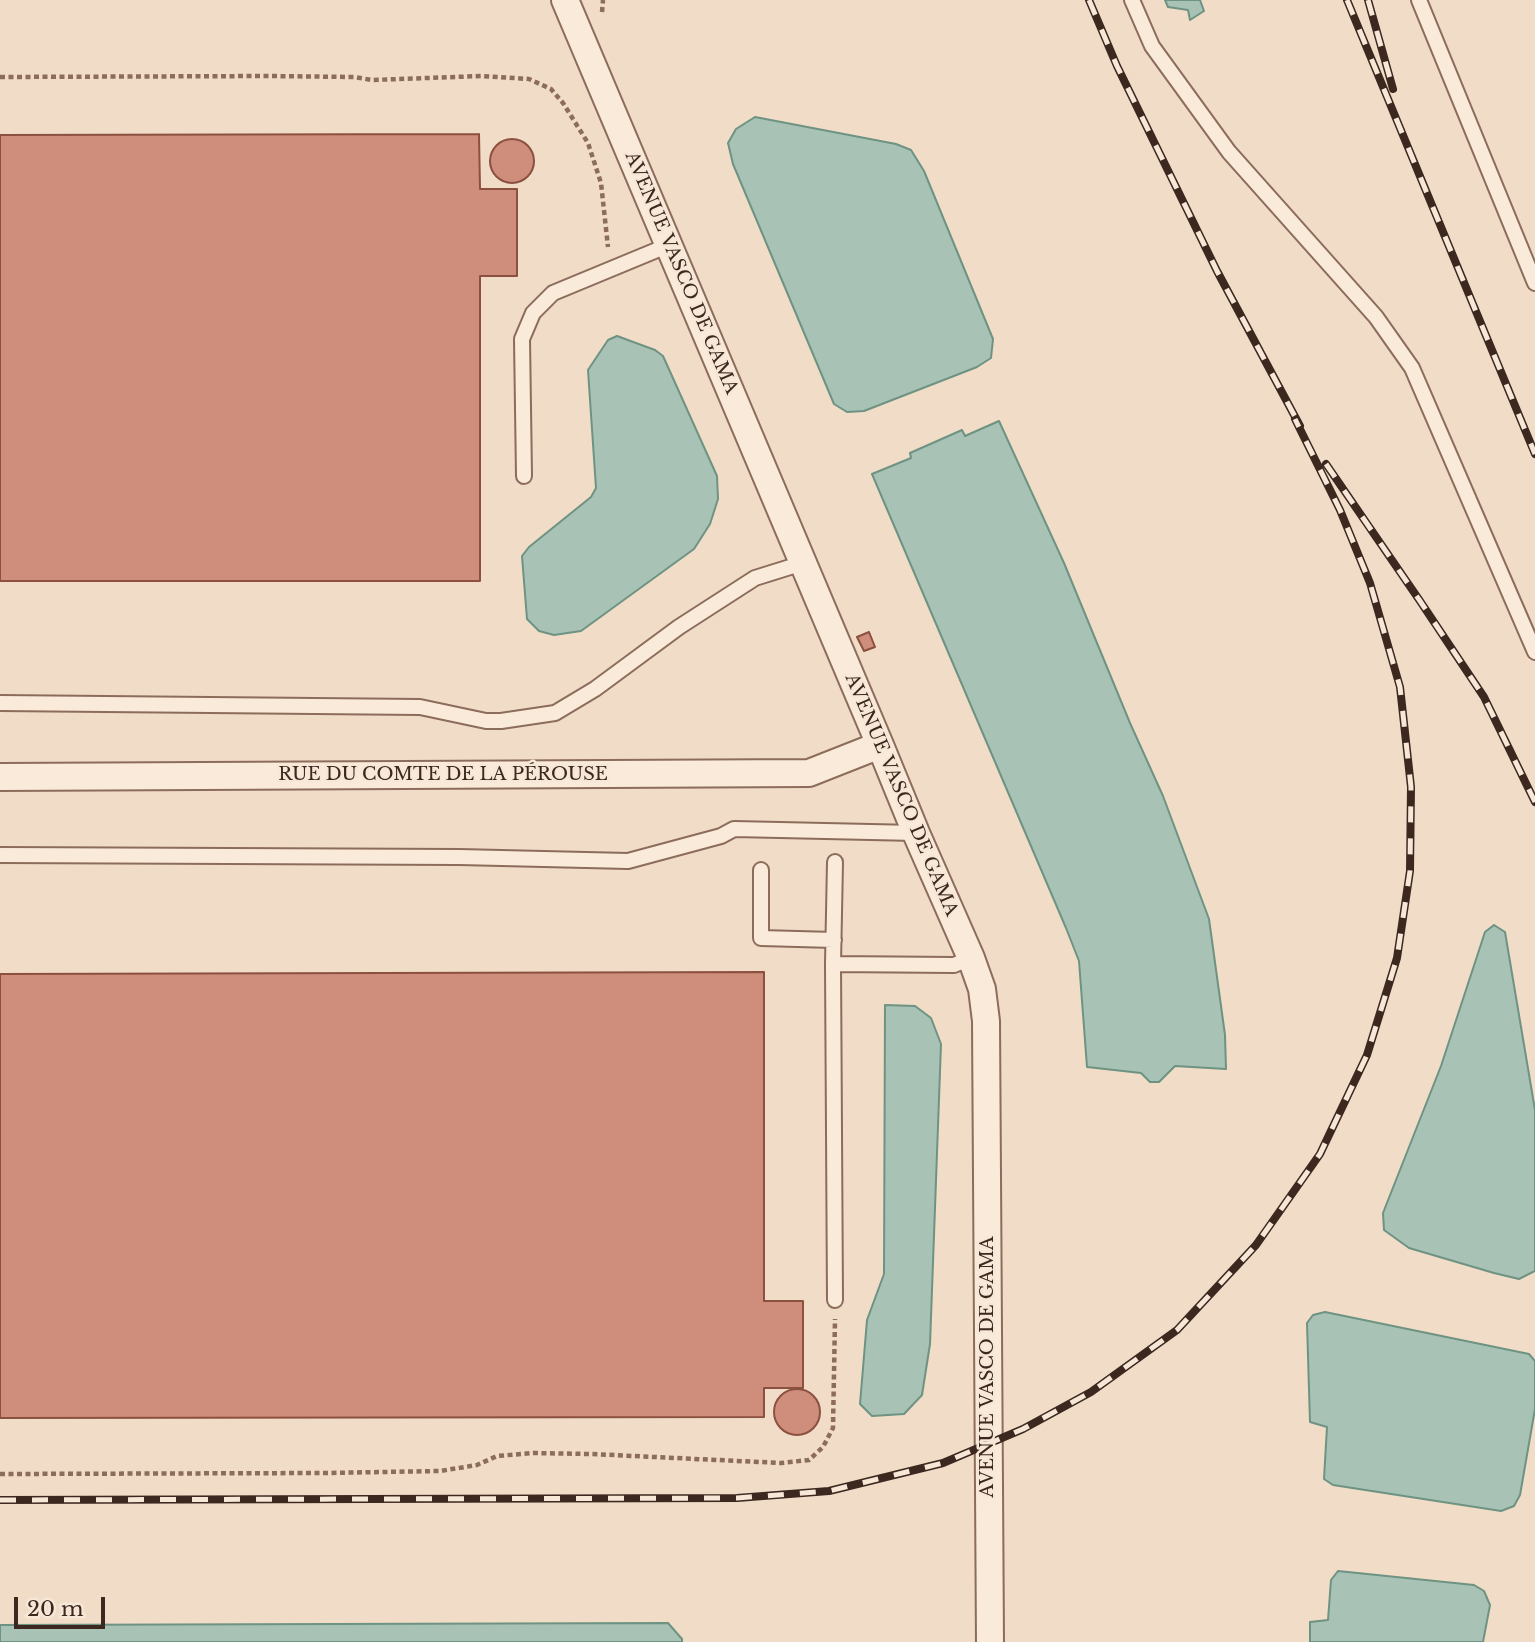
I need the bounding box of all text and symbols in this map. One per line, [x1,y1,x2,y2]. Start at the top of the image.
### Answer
street label: AVENUE VASCO DE GAMA [620,149,742,397]
street label: AVENUE VASCO DE GAMA [840,671,962,919]
street label: RUE DU COMTE DE LA PÉROUSE [278,764,608,786]
street label: AVENUE VASCO DE GAMA [977,1236,999,1498]
scale bar [18,1582,108,1626]
text: 20 m [27,1596,84,1622]

